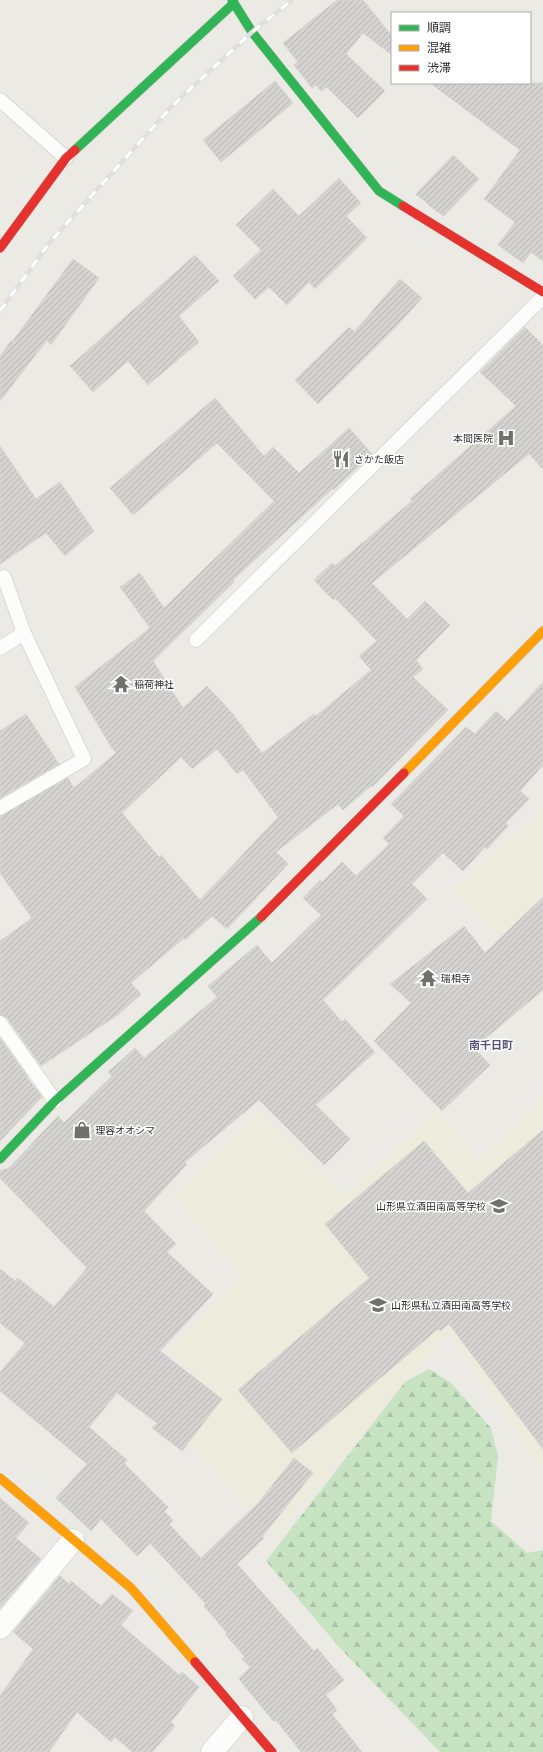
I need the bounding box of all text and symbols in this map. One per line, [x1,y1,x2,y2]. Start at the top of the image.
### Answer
legend [391,12,531,84]
text: 順調 [427,21,451,35]
text: 混雑 [427,41,451,55]
text: 渋滞 [427,61,451,75]
hospital icon: 本間医院 [496,428,516,448]
place label: 本間医院 [453,433,493,444]
restaurant icon: さかた飯店 [331,449,351,469]
place label: さかた飯店 [354,454,404,465]
temple icon: 稲荷神社 [111,674,131,694]
place label: 稲荷神社 [134,679,174,690]
temple icon: 瑞相寺 [418,968,438,988]
place label: 瑞相寺 [441,973,471,984]
district label: 南千日町 [469,1039,513,1051]
shop icon: 理容オオシマ [72,1120,92,1140]
place label: 理容オオシマ [95,1125,155,1136]
school or university icon: 山形県立酒田南高等学校 [489,1196,509,1216]
place label: 山形県立酒田南高等学校 [376,1201,486,1212]
school or university icon: 山形県私立酒田南高等学校 [368,1295,388,1315]
place label: 山形県私立酒田南高等学校 [391,1300,511,1311]

